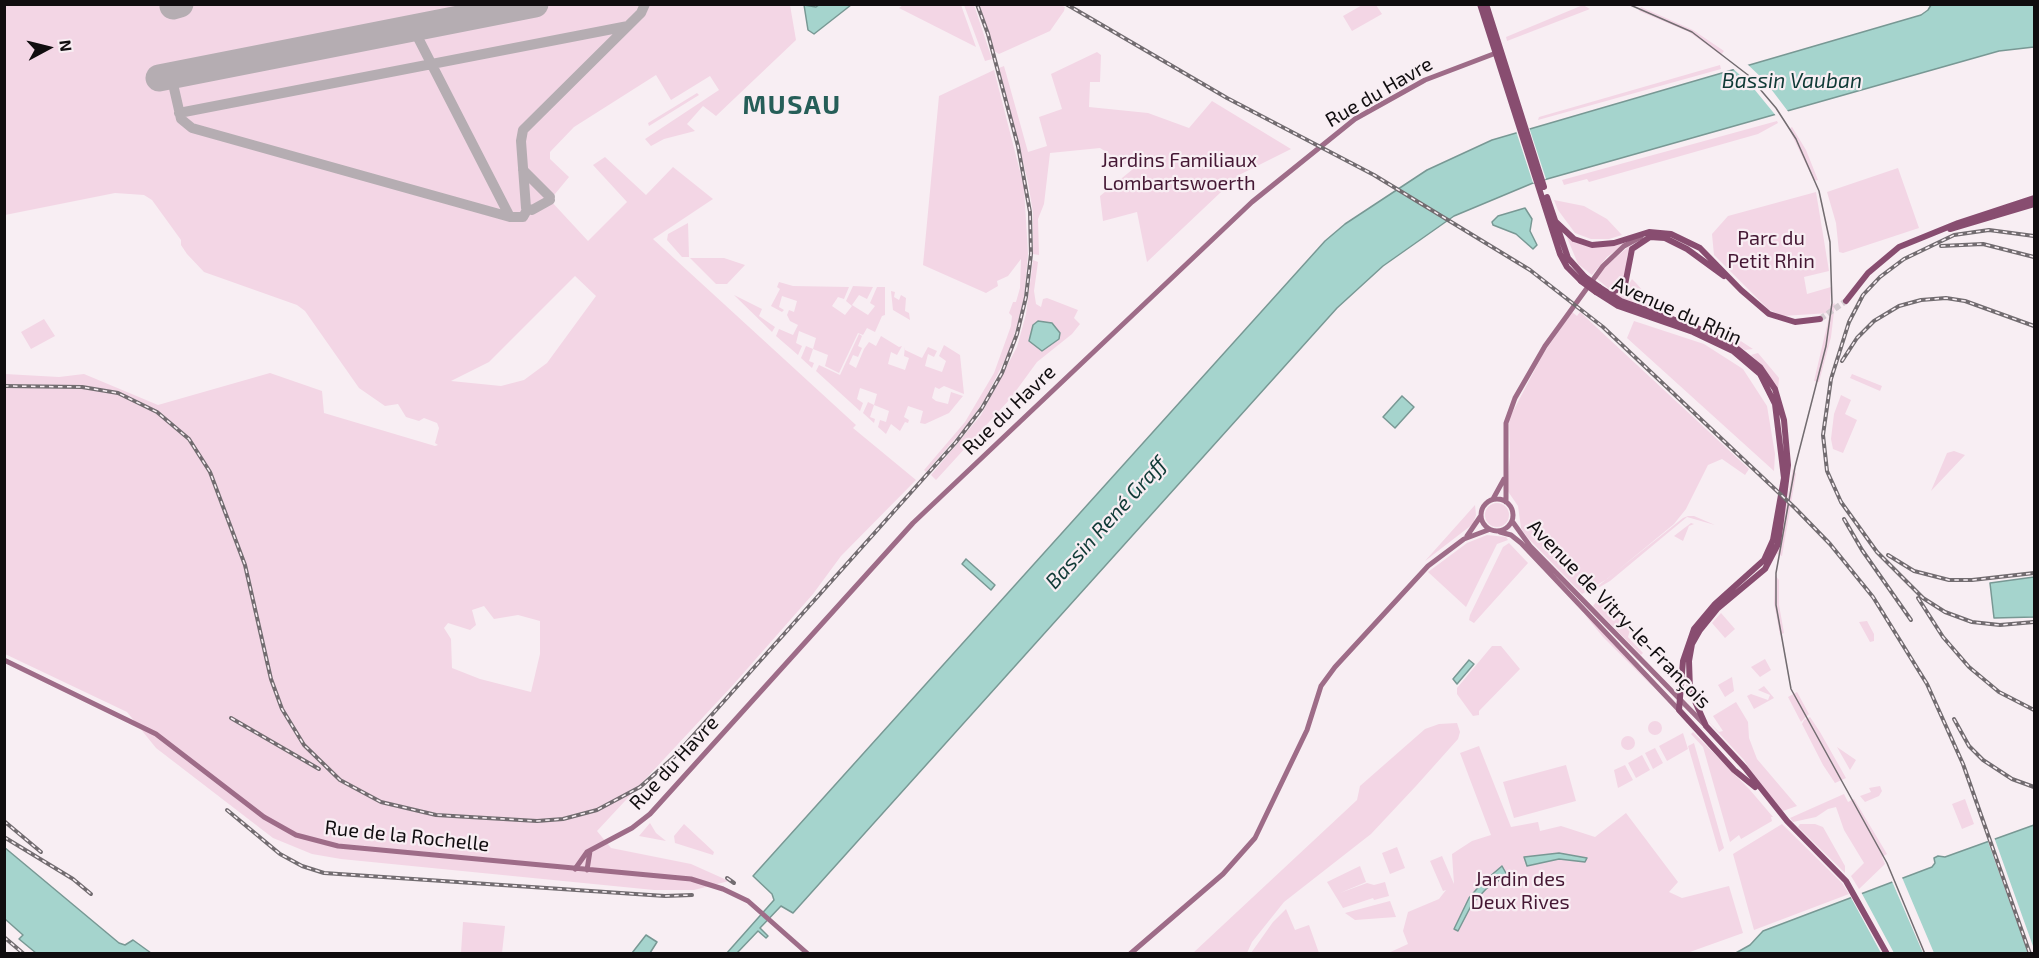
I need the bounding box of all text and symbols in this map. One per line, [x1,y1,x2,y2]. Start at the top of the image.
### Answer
north arrow [18,18,78,78]
text: N [56,39,76,53]
street label: Rue du Havre [1321,52,1437,132]
water label: Bassin Vauban [1722,68,1862,94]
district label: MUSAU [743,89,841,121]
park label: Jardins Familiaux Lombartswoerth [1101,148,1257,195]
park label: Parc du Petit Rhin [1727,226,1815,273]
street label: Avenue du Rhin [1608,272,1746,350]
street label: Rue du Havre [958,360,1060,460]
water label: Bassin René Graff [1040,452,1172,594]
street label: Avenue de Vitry-le-François [1522,515,1716,713]
street label: Rue du Havre [624,711,724,815]
street label: Rue de la Rochelle [324,815,490,857]
park label: Jardin des Deux Rives [1470,867,1570,914]

